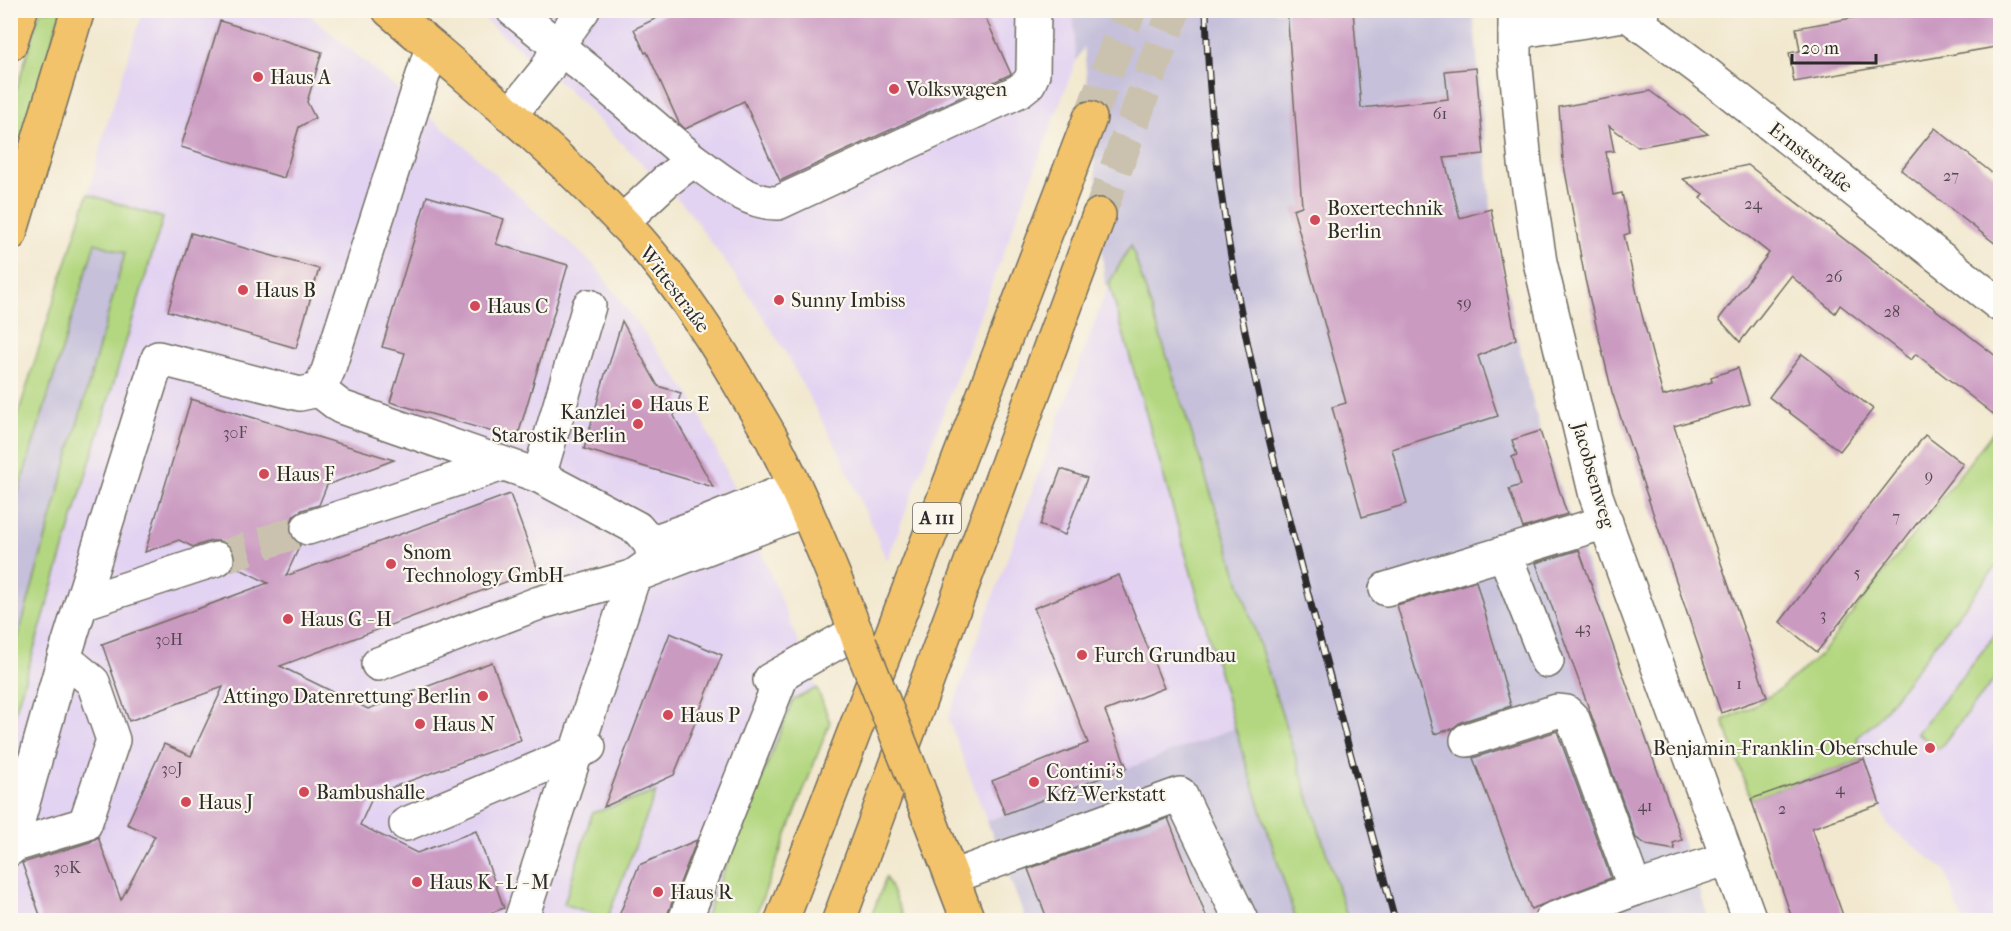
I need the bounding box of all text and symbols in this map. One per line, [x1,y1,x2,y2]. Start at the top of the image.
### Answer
scale bar [1792,27,1876,65]
text: 20 m [1801,38,1839,59]
place label: Haus A [270,66,332,89]
marker: Haus A [251,70,265,84]
place label: Volkswagen [905,78,1007,101]
marker: Volkswagen [887,82,901,96]
house number: 61 [1433,104,1447,123]
street label: Ernststraße [1764,118,1857,197]
house number: 27 [1943,166,1959,185]
house number: 24 [1744,194,1762,213]
place label: Boxertechnik Berlin [1327,197,1444,243]
marker: Boxertechnik Berlin [1308,213,1322,227]
street label: Wittestraße [634,241,715,337]
house number: 26 [1826,267,1843,286]
place label: Haus B [255,279,316,302]
marker: Haus B [236,283,250,297]
place label: Sunny Imbiss [791,289,905,312]
marker: Sunny Imbiss [772,293,786,307]
house number: 59 [1456,293,1472,312]
place label: Haus C [487,295,548,318]
marker: Haus C [468,299,482,313]
house number: 28 [1884,302,1900,321]
place label: Haus E [649,393,709,416]
marker: Haus E [630,397,644,411]
place label: Kanzlei Starostik Berlin [491,401,626,447]
marker: Kanzlei Starostik Berlin [631,417,645,431]
street label: Jacobsenweg [1567,418,1620,531]
house number: 30F [223,423,247,442]
place label: Haus F [276,463,335,486]
house number: 9 [1925,466,1933,485]
marker: Haus F [257,467,271,481]
road number: A 111 [913,503,961,533]
house number: 7 [1892,507,1900,526]
place label: Snom Technology GmbH [403,541,564,587]
marker: Snom Technology GmbH [384,557,398,571]
house number: 5 [1854,563,1861,582]
house number: 3 [1820,605,1826,624]
place label: Haus G - H [300,608,392,631]
marker: Haus G - H [281,612,295,626]
house number: 43 [1575,618,1591,637]
house number: 30H [155,630,183,649]
place label: Furch Grundbau [1094,644,1237,667]
marker: Furch Grundbau [1075,648,1089,662]
house number: 1 [1736,674,1742,693]
place label: Attingo Datenrettung Berlin [222,685,471,708]
marker: Attingo Datenrettung Berlin [476,689,490,703]
place label: Haus P [680,704,740,727]
marker: Haus P [661,708,675,722]
place label: Haus N [432,713,495,736]
marker: Haus N [413,717,427,731]
place label: Benjamin-Franklin-Oberschule [1653,737,1918,760]
marker: Benjamin-Franklin-Oberschule [1923,741,1937,755]
house number: 30J [161,759,183,778]
place label: Contini's Kfz-Werkstatt [1046,760,1166,806]
marker: Contini's Kfz-Werkstatt [1027,775,1041,789]
house number: 4 [1835,779,1845,798]
place label: Bambushalle [316,781,425,804]
marker: Bambushalle [297,785,311,799]
place label: Haus J [198,791,254,814]
marker: Haus J [179,795,193,809]
house number: 41 [1637,796,1653,815]
house number: 2 [1778,799,1786,818]
house number: 30K [53,858,82,877]
place label: Haus K - L - M [429,871,549,894]
marker: Haus K - L - M [410,875,424,889]
place label: Haus R [670,881,734,904]
marker: Haus R [651,885,665,899]

